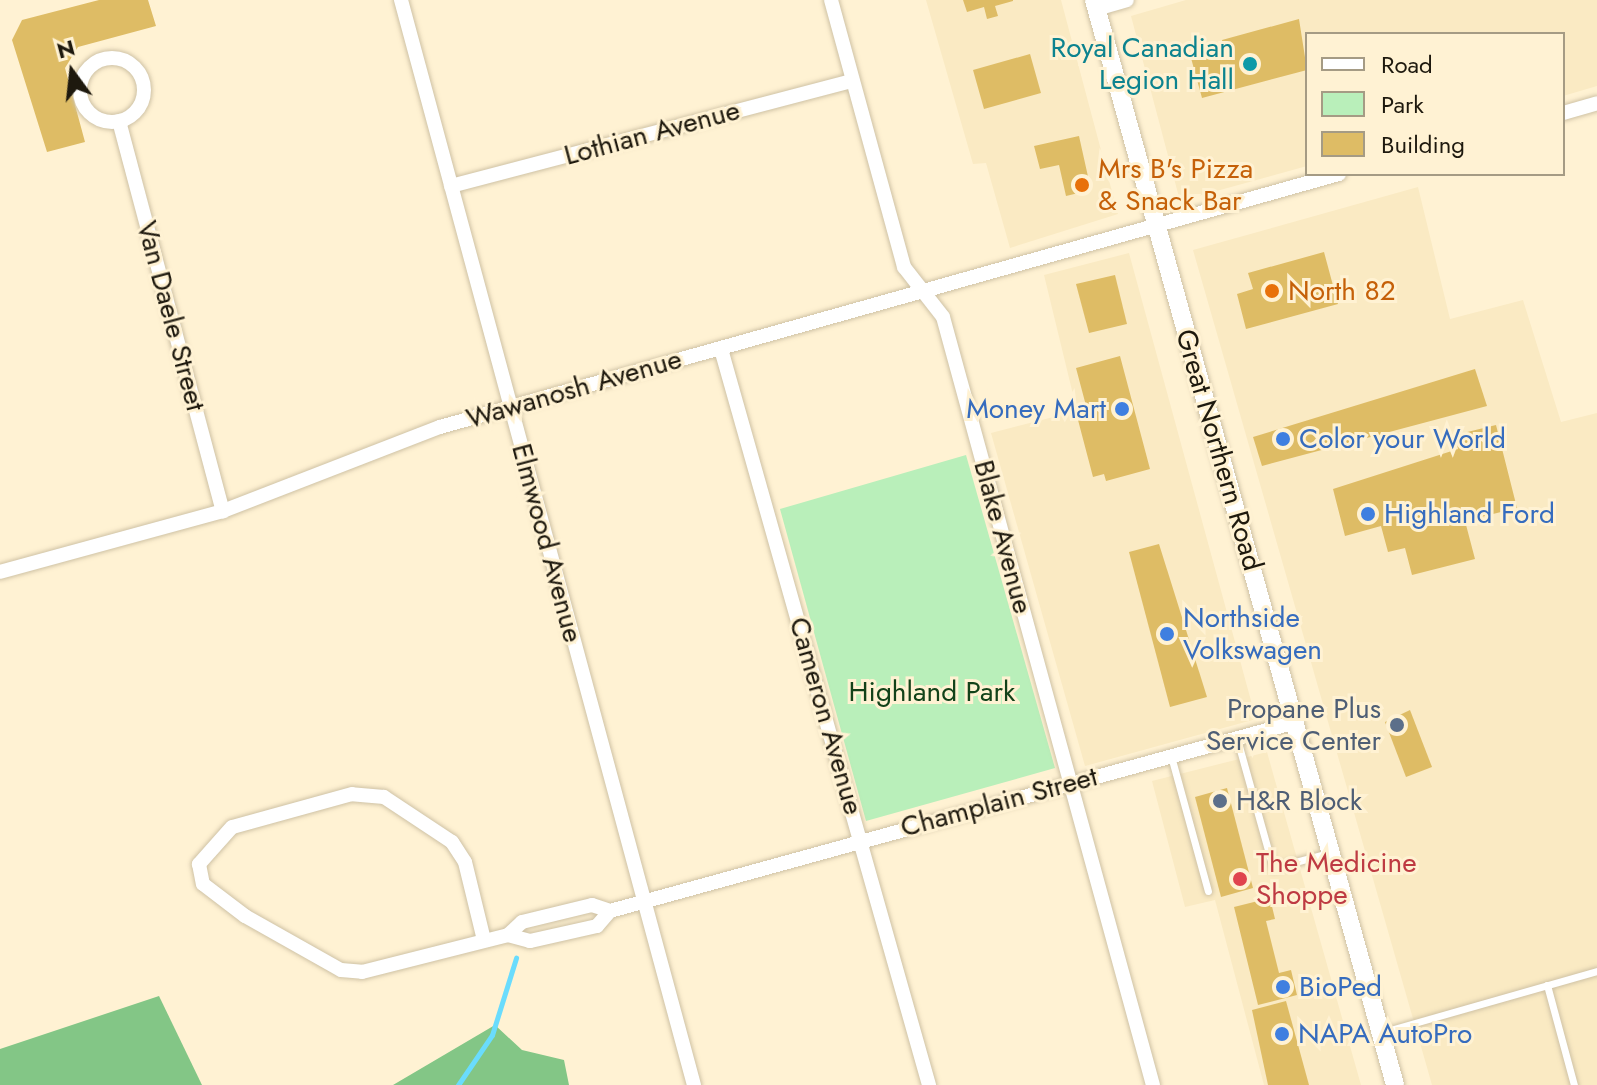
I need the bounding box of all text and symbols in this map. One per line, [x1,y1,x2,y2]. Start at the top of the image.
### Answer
text: N [53,31,78,67]
place label: Royal Canadian Legion Hall [1051,31,1234,97]
north arrow [32,32,112,112]
legend [1305,32,1565,176]
text: Road [1381,47,1433,82]
marker: Royal Canadian Legion Hall [1241,55,1259,73]
text: Park [1381,87,1424,122]
street label: Lothian Avenue [561,93,743,173]
text: Building [1381,127,1465,162]
place label: Mrs B's Pizza & Snack Bar [1098,152,1253,218]
marker: Mrs B's Pizza & Snack Bar [1073,176,1091,194]
street label: Van Daele Street [130,217,212,415]
place label: North 82 [1288,274,1396,308]
marker: North 82 [1263,282,1281,300]
street label: Great Northern Road [1168,325,1270,575]
street label: Wawanosh Avenue [463,342,685,436]
place label: Money Mart [966,392,1106,426]
marker: Money Mart [1113,400,1131,418]
place label: Color your World [1299,422,1506,456]
marker: Color your World [1274,430,1292,448]
street label: Elmwood Avenue [504,440,590,646]
street label: Blake Avenue [966,457,1040,617]
place label: Highland Ford [1384,497,1555,531]
marker: Highland Ford [1359,505,1377,523]
place label: Northside Volkswagen [1183,601,1322,667]
street label: Cameron Avenue [782,613,870,819]
marker: Northside Volkswagen [1158,625,1176,643]
park label: Highland Park [849,675,1015,709]
place label: Propane Plus Service Center [1206,692,1381,758]
marker: Propane Plus Service Center [1388,716,1406,734]
street label: Champlain Street [897,760,1101,844]
place label: H&R Block [1236,784,1362,818]
marker: H&R Block [1211,792,1229,810]
place label: The Medicine Shoppe [1256,846,1417,912]
marker: The Medicine Shoppe [1231,870,1249,888]
place label: BioPed [1299,970,1382,1004]
marker: BioPed [1274,978,1292,996]
place label: NAPA AutoPro [1298,1017,1472,1051]
marker: NAPA AutoPro [1273,1025,1291,1043]

